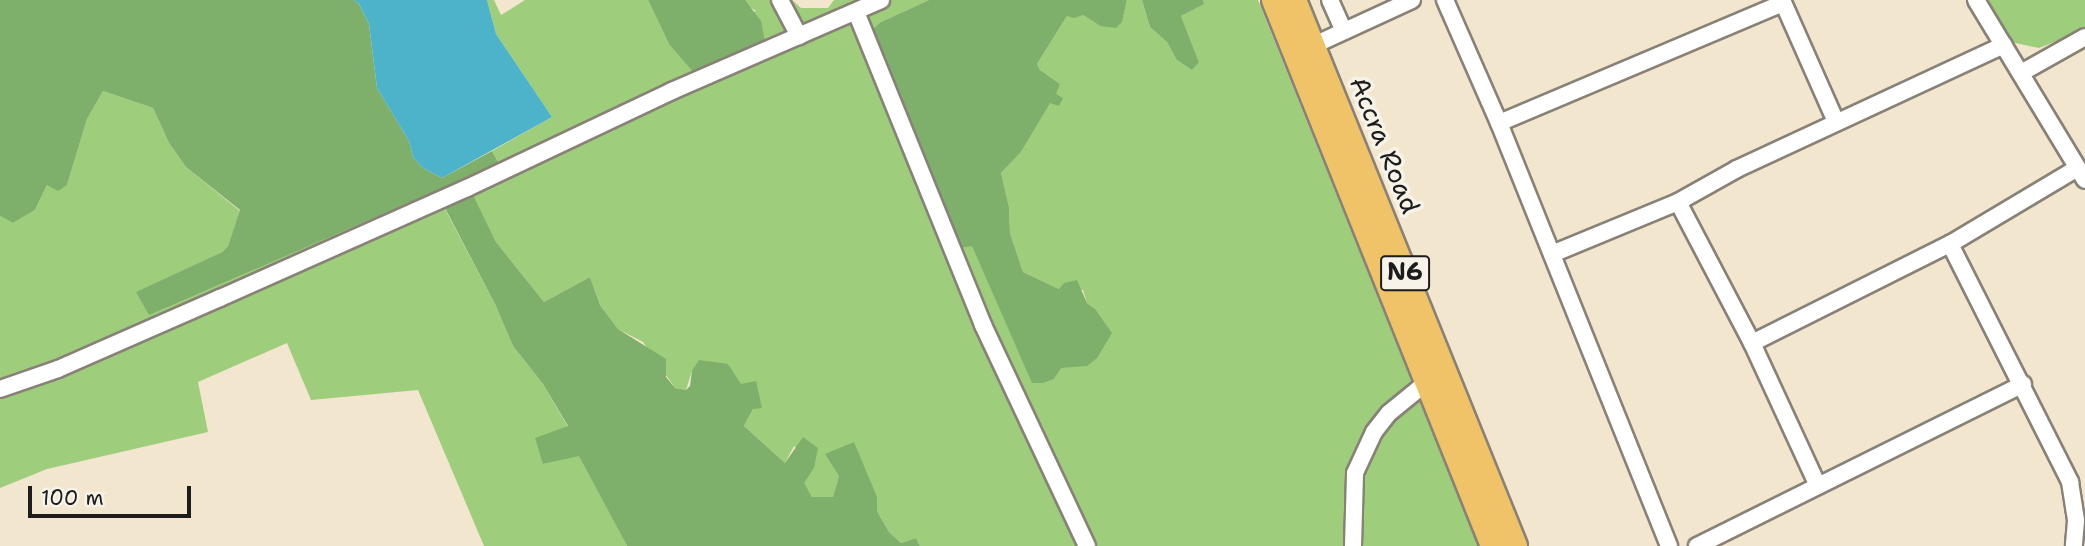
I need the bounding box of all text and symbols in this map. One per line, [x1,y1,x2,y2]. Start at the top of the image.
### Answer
street label: Accra Road [1343,72,1427,218]
road number: N6 [1379,252,1431,294]
scale bar [32,472,194,516]
text: 100 m [41,484,104,512]

